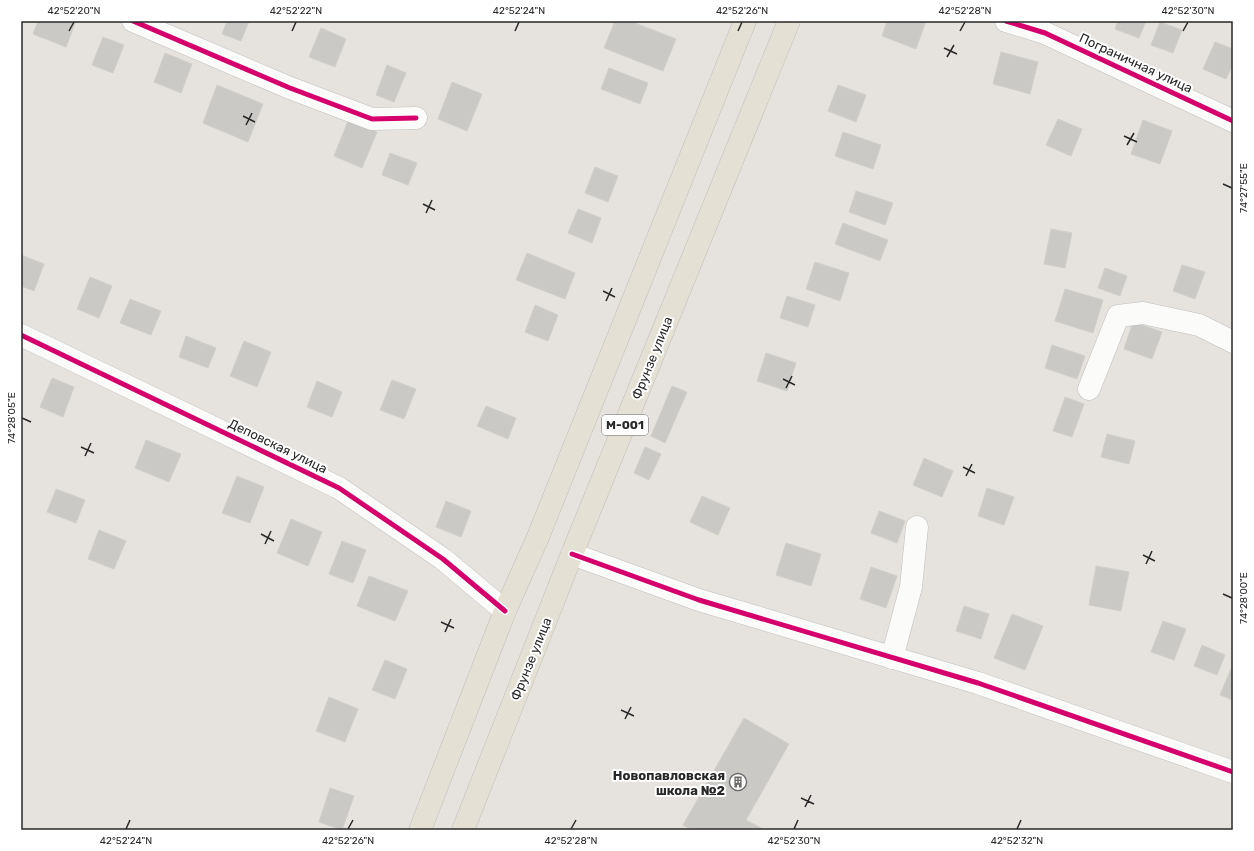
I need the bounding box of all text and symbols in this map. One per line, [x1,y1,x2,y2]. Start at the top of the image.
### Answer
text: 42°52'20"N [48,5,100,17]
text: 42°52'22"N [270,5,322,17]
text: 42°52'24"N [493,5,545,17]
text: 42°52'26"N [716,5,768,17]
text: 42°52'28"N [939,5,991,17]
text: 42°52'30"N [1162,5,1215,17]
street label: Пограничная улица [1077,30,1195,96]
text: 74°27'55"E [1238,163,1250,213]
street label: Фрунзе улица [629,314,675,402]
text: 74°28'05"E [6,392,18,444]
road number: M-001 [602,415,648,435]
street label: Деповская улица [226,416,330,476]
text: 74°28'00"E [1238,572,1250,624]
street label: Фрунзе улица [508,615,554,703]
place label: Новопавловская школа №2 [613,768,725,798]
building icon: Новопавловская школа №2 [728,772,748,792]
text: 42°52'24"N [100,835,152,847]
text: 42°52'26"N [322,835,374,847]
text: 42°52'28"N [545,835,597,847]
text: 42°52'30"N [768,835,821,847]
text: 42°52'32"N [991,835,1043,847]

